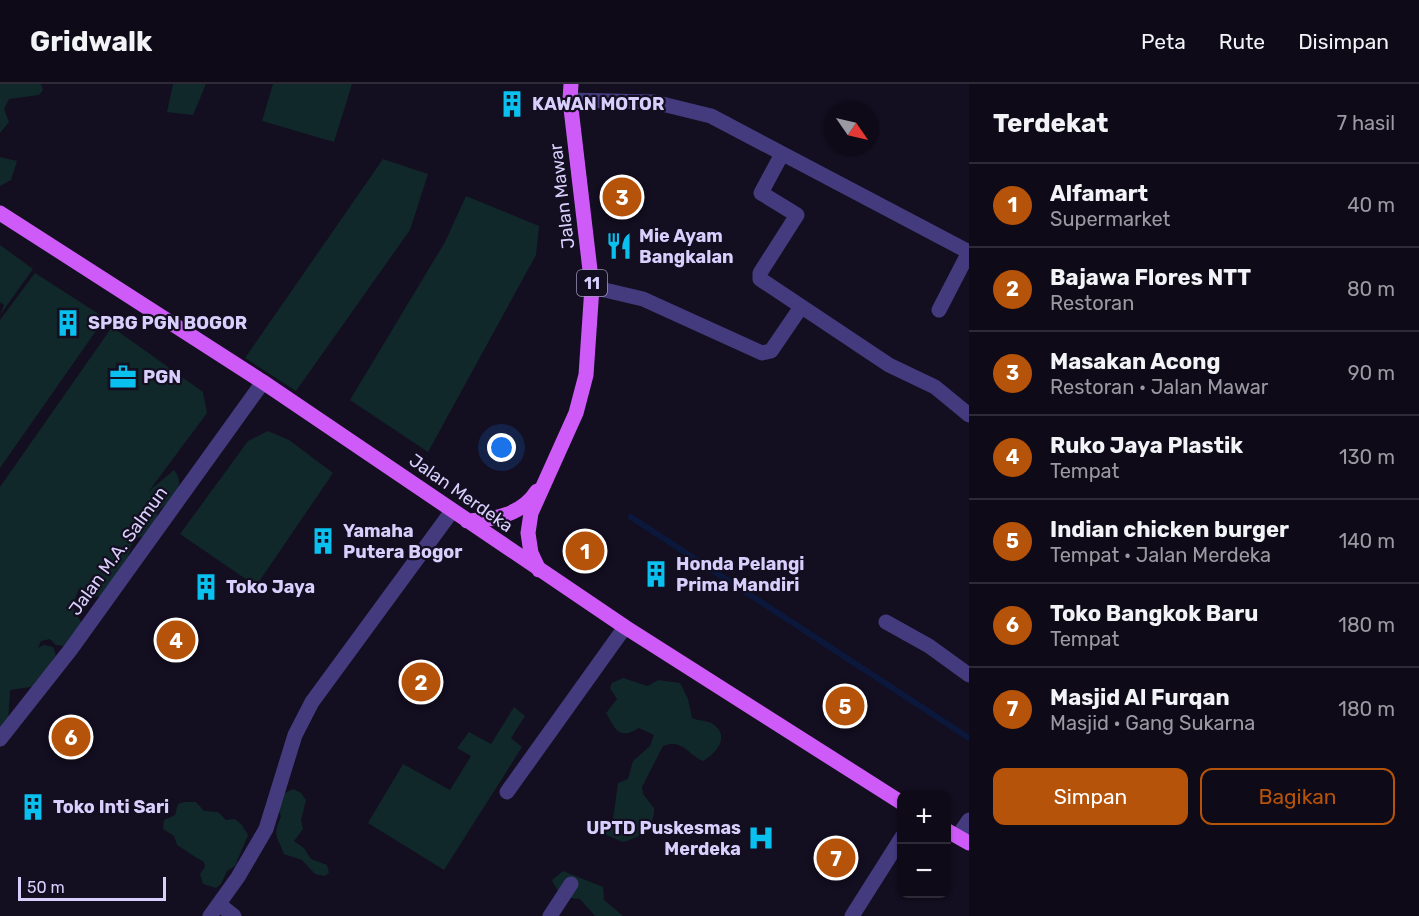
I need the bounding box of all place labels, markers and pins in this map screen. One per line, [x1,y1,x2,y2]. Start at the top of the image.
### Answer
building icon: KAWAN MOTOR [497,89,527,119]
place label: KAWAN MOTOR [532,93,664,115]
pin: 3 [602,174,642,220]
place label: Mie Ayam Bangkalan [639,225,734,268]
restaurant icon: Mie Ayam Bangkalan [604,231,634,261]
building icon: SPBG PGN BOGOR [53,308,83,338]
place label: SPBG PGN BOGOR [88,312,247,334]
office icon: PGN [108,362,138,392]
place label: PGN [143,366,181,388]
place label: Yamaha Putera Bogor [343,520,463,563]
building icon: Yamaha Putera Bogor [308,526,338,556]
pin: 1 [566,528,604,574]
place label: Honda Pelangi Prima Mandiri [676,553,804,596]
building icon: Honda Pelangi Prima Mandiri [641,559,671,589]
building icon: Toko Jaya [191,572,221,602]
place label: Toko Jaya [226,576,315,598]
pin: 4 [156,618,195,662]
pin: 2 [402,660,440,704]
pin: 5 [826,684,864,728]
pin: 6 [52,714,90,760]
building icon: Toko Inti Sari [18,792,48,822]
place label: Toko Inti Sari [53,796,169,818]
place label: UPTD Puskesmas Merdeka [586,817,741,860]
hospital icon: UPTD Puskesmas Merdeka [746,823,776,853]
pin: 7 [816,836,856,880]

